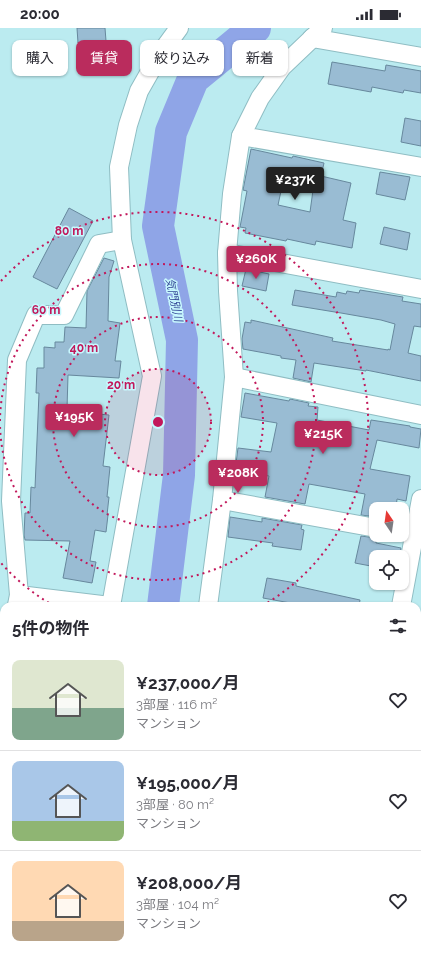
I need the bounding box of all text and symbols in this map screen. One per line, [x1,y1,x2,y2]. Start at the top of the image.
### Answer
text: 20:00 [20,5,60,23]
chip: 購入 [12,40,68,76]
chip: 賃貸 [76,40,132,76]
chip: 絞り込み [140,40,224,76]
chip: 新着 [232,40,288,76]
pin: ¥237K [267,167,323,201]
text: ¥237K [275,172,315,187]
text: 80 m [55,224,83,238]
pin: ¥260K [228,246,284,280]
text: ¥260K [235,251,277,266]
water label: 気門別川 [163,277,185,324]
text: 60 m [32,303,60,317]
text: 40 m [70,341,98,355]
text: 20 m [107,378,135,392]
pin: ¥195K [46,404,102,438]
text: ¥195K [54,409,94,424]
centre of rings [151,415,165,429]
pin: ¥215K [295,421,351,455]
text: ¥215K [304,426,342,441]
pin: ¥208K [210,460,266,494]
text: ¥208K [217,465,259,480]
north arrow [369,502,409,542]
map controls [369,502,409,590]
button: locate [369,550,409,590]
icon: filters [387,615,409,637]
text: 5件の物件 [12,618,89,638]
text: ¥237,000/月 [136,673,240,693]
icon: home [44,676,92,724]
icon: heart [387,689,409,711]
text: 3部屋 · 116 m² [136,697,217,712]
text: マンション [136,716,201,731]
text: ¥195,000/月 [136,773,240,793]
icon: home [44,777,92,825]
icon: heart [387,790,409,812]
text: 3部屋 · 80 m² [136,797,214,812]
text: マンション [136,816,201,831]
text: ¥208,000/月 [136,873,242,893]
icon: home [44,877,92,925]
icon: heart [387,890,409,912]
text: 3部屋 · 104 m² [136,897,219,912]
text: マンション [136,916,201,931]

